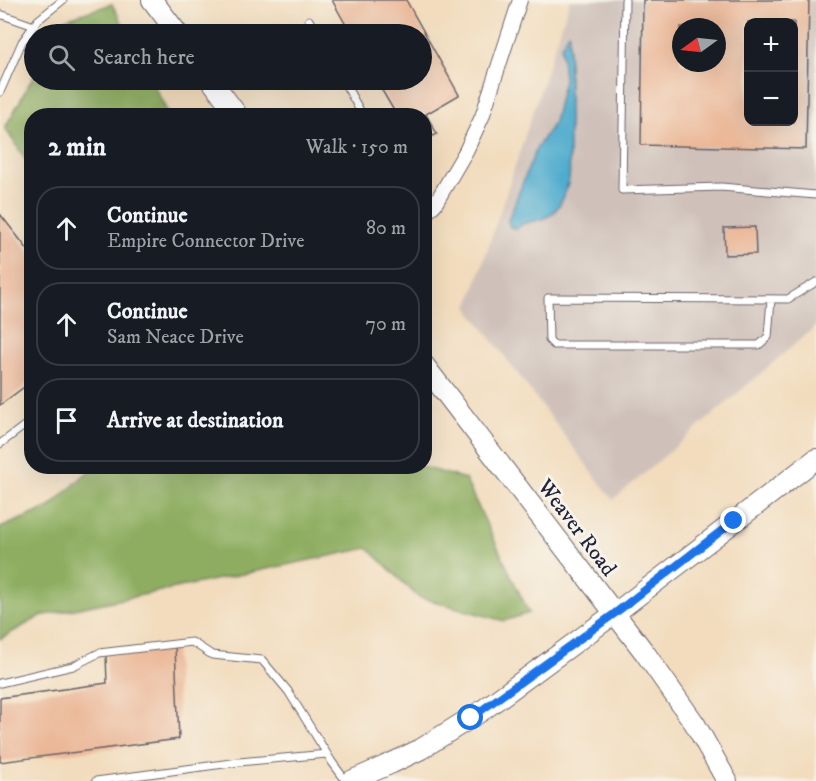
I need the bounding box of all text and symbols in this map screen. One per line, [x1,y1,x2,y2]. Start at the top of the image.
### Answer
north arrow [672,18,726,72]
map controls [744,18,798,126]
button: + [744,18,798,72]
search box [24,24,432,90]
icon: search [45,41,78,74]
text: Search here [93,44,195,71]
button: − [744,72,798,126]
text: 2 min [48,131,106,164]
text: Walk · 150 m [306,135,408,160]
text: Continue [107,202,188,229]
icon: ahead [50,212,83,245]
text: 80 m [366,216,406,241]
text: Empire Connector Drive [107,229,304,254]
text: Continue [107,298,188,325]
icon: ahead [50,308,83,341]
text: 70 m [365,312,406,337]
text: Sam Neace Drive [107,325,244,350]
icon: arrive [50,404,83,437]
text: Arrive at destination [107,407,284,434]
street label: Weaver Road [531,473,622,582]
route end [720,507,746,533]
route start [457,704,483,730]

